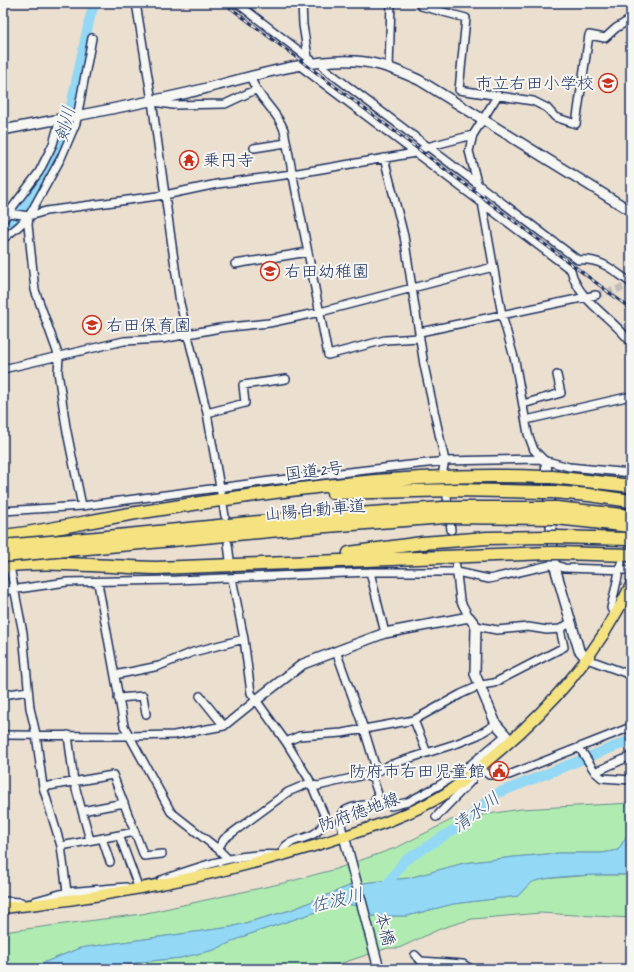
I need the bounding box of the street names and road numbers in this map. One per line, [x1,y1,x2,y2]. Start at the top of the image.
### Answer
street label: 国道2号 [284,457,344,485]
street label: 山陽自動車道 [263,495,367,525]
street label: 防府徳地線 [315,788,403,836]
street label: 本橋 [370,910,400,948]

